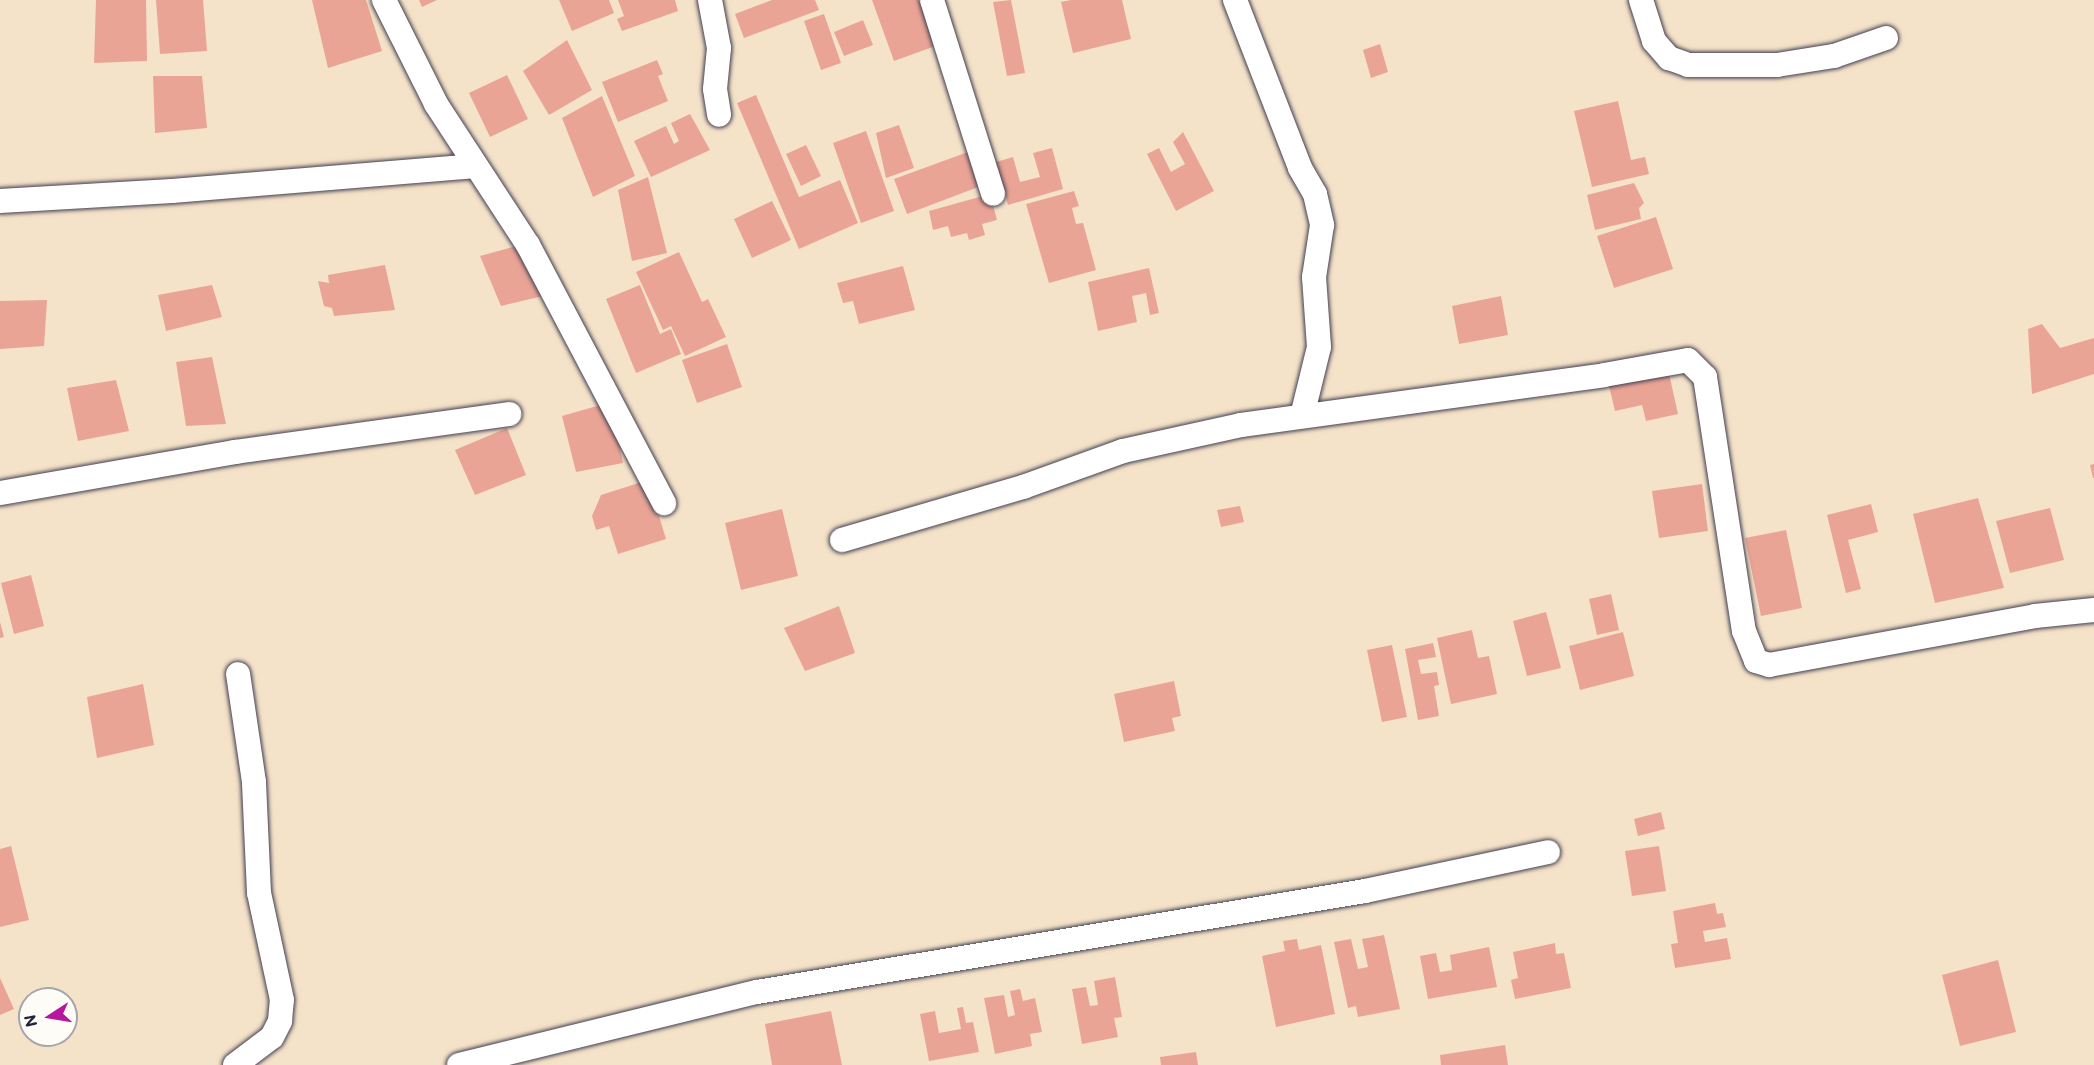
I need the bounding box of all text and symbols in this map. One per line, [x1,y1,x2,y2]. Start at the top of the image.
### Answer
north arrow [18,987,78,1047]
text: N [21,1013,42,1028]

